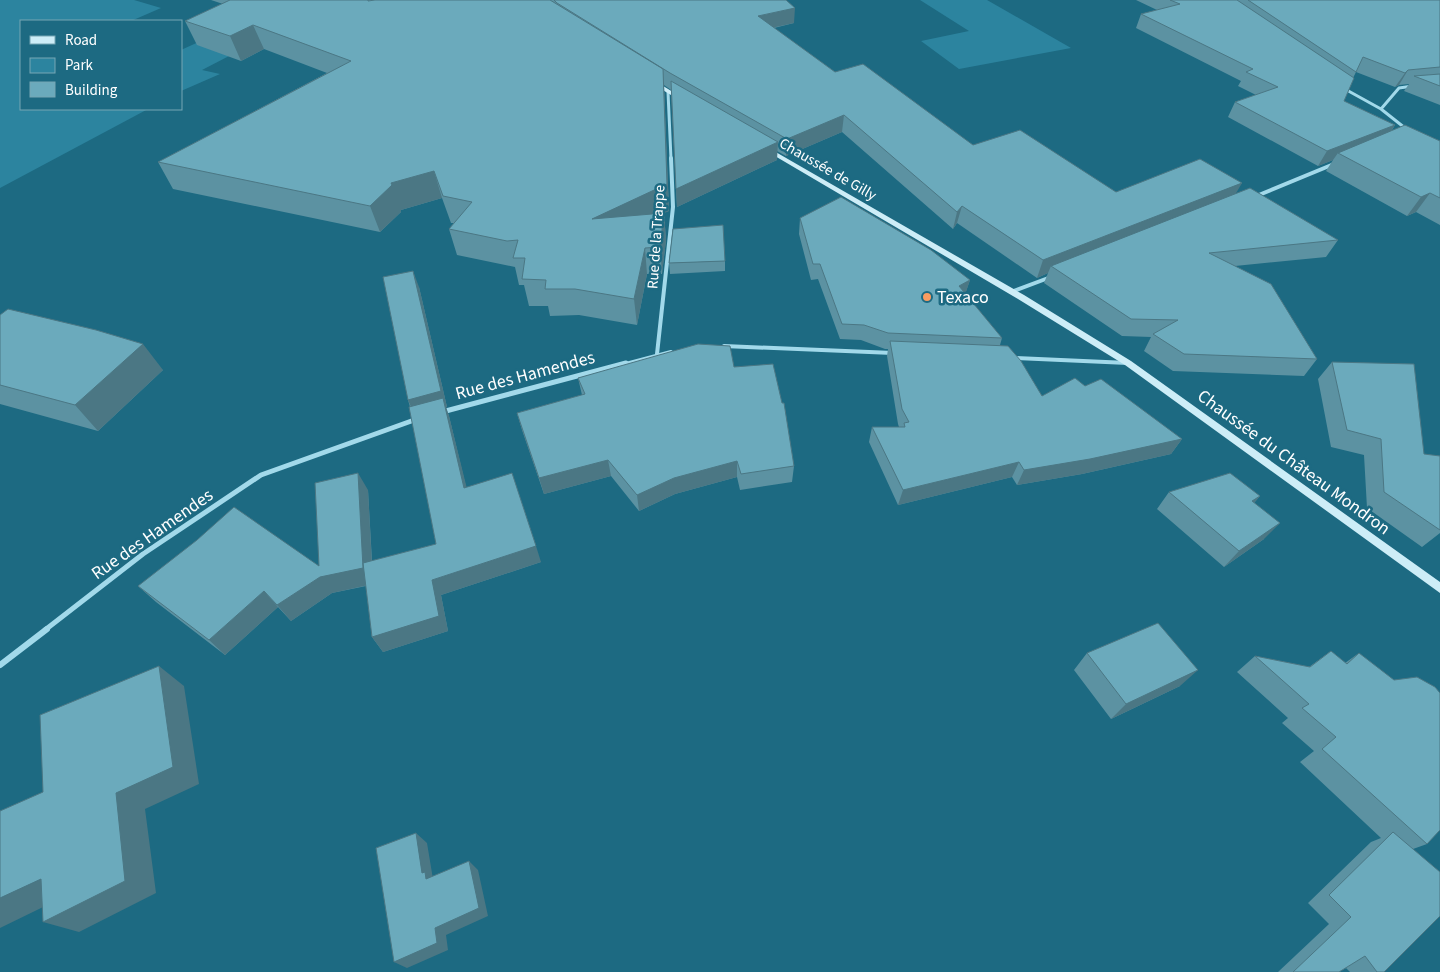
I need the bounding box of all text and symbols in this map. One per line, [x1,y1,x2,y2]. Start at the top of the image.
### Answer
legend [20,20,182,110]
text: Road [65,30,97,51]
text: Park [65,55,94,76]
text: Building [65,80,118,101]
street label: Chaussée de Gilly [775,133,880,206]
street label: Rue de la Trappe [642,184,671,290]
place label: Texaco [937,285,989,310]
marker: Texaco [921,291,933,303]
street label: Rue des Hamendes [453,345,598,406]
street label: Chaussée du Château Mondron [1192,384,1395,541]
street label: Rue des Hamendes [86,483,218,586]

